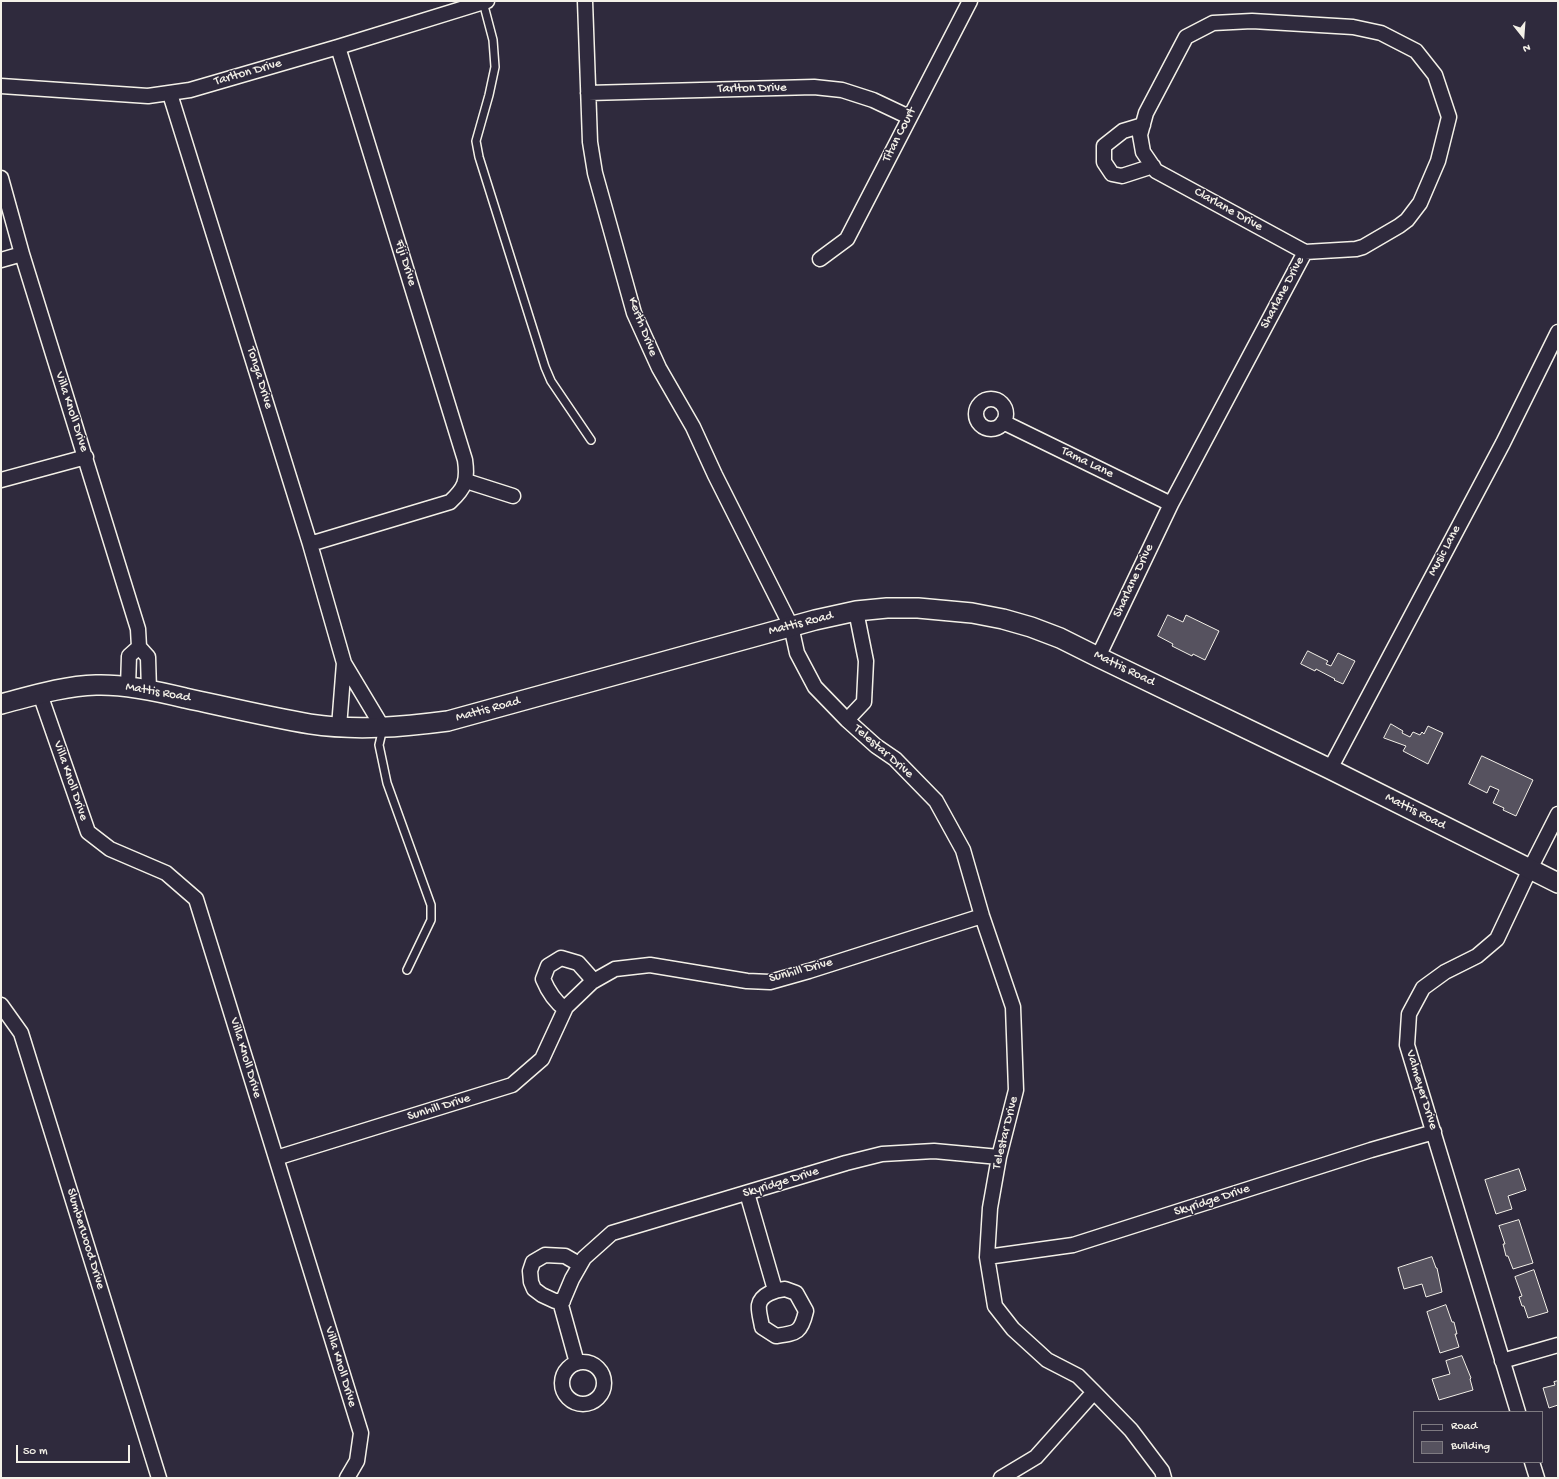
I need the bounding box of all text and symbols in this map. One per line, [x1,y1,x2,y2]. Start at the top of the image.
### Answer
north arrow [1503,16,1543,56]
text: N [1521,41,1532,54]
street label: Tarlton Drive [213,56,283,90]
street label: Tarlton Drive [717,81,787,97]
street label: Titan Court [880,105,920,165]
street label: Clarlane Drive [1191,185,1265,235]
street label: Fiji Drive [391,238,419,288]
street label: Sharlane Drive [1258,254,1308,332]
street label: Kerth Drive [624,295,660,359]
street label: Tonga Drive [242,345,276,411]
street label: Villa Knoll Drive [51,370,91,454]
street label: Tama Lane [1058,444,1116,482]
street label: Music Lane [1425,523,1465,579]
street label: Sharlane Drive [1110,542,1158,620]
street label: Mattis Road [767,608,835,640]
street label: Mattis Road [1091,648,1157,690]
street label: Mattis Road [124,680,192,706]
street label: Mattis Road [454,694,522,726]
street label: Telestar Drive [850,722,916,782]
street label: Villa Knoll Drive [49,739,91,823]
street label: Mattis Road [1382,790,1448,834]
street label: Sunhill Drive [767,955,835,987]
street label: Villa Knoll Drive [225,1016,265,1100]
street label: Valmeyer Drive [1401,1048,1441,1132]
street label: Sunhill Drive [406,1091,472,1125]
street label: Telestar Drive [989,1095,1023,1171]
street label: Skyridge Drive [741,1164,821,1202]
street label: Skyridge Drive [1172,1181,1252,1221]
street label: Slumberwood Drive [62,1187,108,1291]
street label: Villa Knoll Drive [320,1325,360,1409]
legend [1413,1411,1543,1463]
text: Road [1451,1420,1477,1434]
scale bar [18,1437,132,1463]
text: Building [1451,1440,1490,1454]
text: 50 m [23,1445,48,1459]

